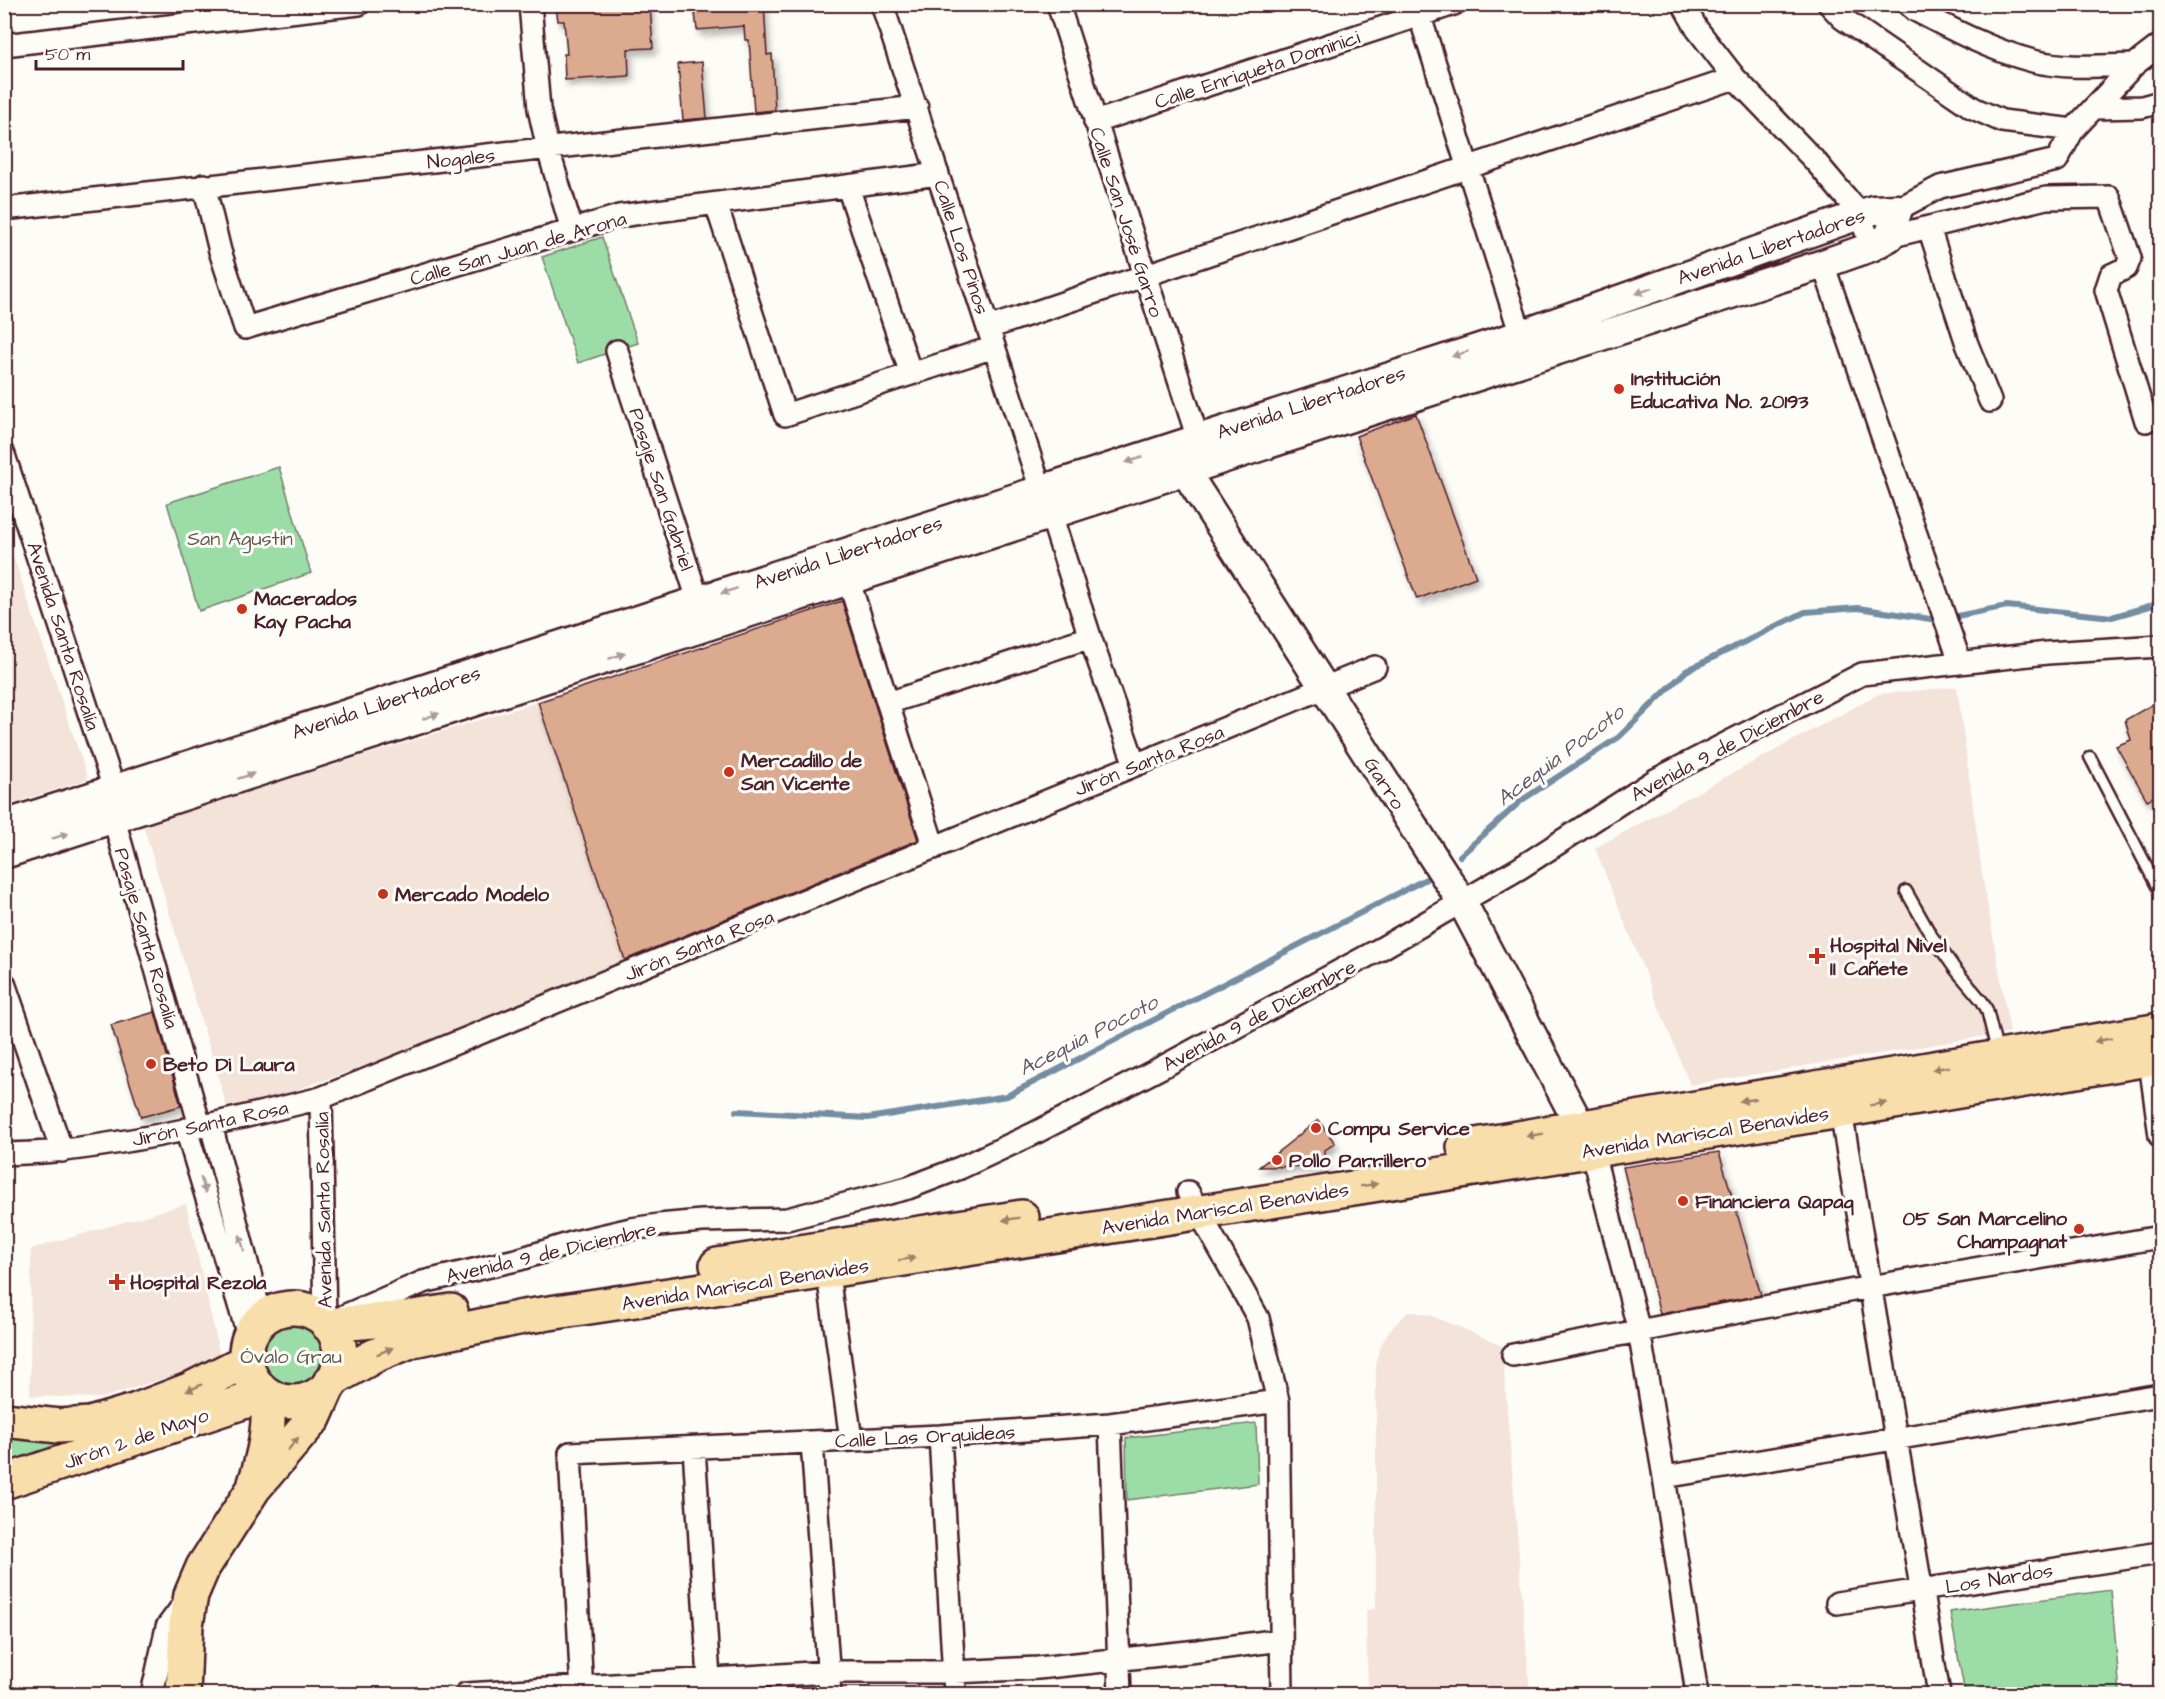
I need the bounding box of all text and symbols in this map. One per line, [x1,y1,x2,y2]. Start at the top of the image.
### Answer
street label: Calle Enriqueta Dominici [1151,24,1364,116]
scale bar [36,33,183,71]
text: 50 m [45,42,90,67]
street label: Calle San José Garro [1082,124,1170,321]
street label: Nogales [426,142,497,177]
street label: Calle Los Pinos [926,177,996,318]
street label: Avenida Libertadores [1674,202,1869,292]
street label: Calle San Juan de Arona [407,205,630,293]
one-way arrow [1635,286,1653,296]
one-way arrow [1450,350,1468,360]
street label: Avenida Libertadores [1213,359,1409,447]
place label: Institución Educativa No. 20193 [1631,365,1809,416]
marker: Institución Educativa No. 20193 [1612,382,1626,396]
street label: Pasaje San Gabriel [621,404,701,574]
one-way arrow [1125,455,1143,465]
street label: Avenida Libertadores [750,509,946,597]
park label: San Agustín [187,525,293,554]
street label: Avenida Santa Rosalía [19,538,107,734]
place label: Macerados Kay Pacha [254,585,357,637]
one-way arrow [720,587,738,596]
marker: Macerados Kay Pacha [235,602,249,616]
one-way arrow [608,651,626,661]
street label: Avenida Libertadores [288,659,484,747]
street label: Avenida 9 de Diciembre [1626,683,1829,809]
water label: Acequia Pocoto [1491,697,1632,813]
one-way arrow [422,711,440,721]
street label: Jirón Santa Rosa [1070,718,1228,804]
place label: Mercadillo de San Vicente [740,747,862,798]
street label: Garro [1357,752,1412,815]
marker: Mercadillo de San Vicente [722,765,736,779]
one-way arrow [237,771,255,780]
one-way arrow [51,831,69,840]
street label: Pasaje Santa Rosalía [107,845,185,1032]
place label: Mercado Modelo [395,881,550,909]
marker: Mercado Modelo [376,887,390,901]
street label: Jirón Santa Rosa [620,903,778,989]
place label: Hospital Nivel II Cañete [1830,932,1947,983]
marker: Hospital Nivel II Cañete [1808,947,1826,965]
street label: Avenida 9 de Diciembre [1158,953,1361,1079]
water label: Acequia Pocoto [1014,987,1165,1083]
one-way arrow [2093,1036,2112,1045]
place label: Beto Di Laura [163,1051,296,1079]
marker: Beto Di Laura [144,1057,158,1071]
one-way arrow [1931,1064,1950,1073]
street label: Jirón Santa Rosa [130,1094,291,1154]
one-way arrow [1739,1095,1758,1104]
street label: Avenida Mariscal Benavides [1580,1100,1831,1166]
one-way arrow [1869,1100,1888,1109]
street label: Avenida Santa Rosalía [308,1111,340,1309]
place label: Compu Service [1328,1115,1470,1143]
marker: Compu Service [1309,1121,1323,1135]
one-way arrow [1525,1131,1544,1140]
place label: Pollo Parrillero [1289,1147,1427,1175]
marker: Pollo Parrillero [1270,1153,1284,1167]
one-way arrow [199,1176,208,1194]
street label: Avenida Mariscal Benavides [1100,1176,1351,1242]
one-way arrow [1360,1180,1379,1189]
place label: Financiera Qapaq [1695,1188,1855,1216]
marker: Financiera Qapaq [1676,1194,1690,1208]
place label: 05 San Marcelino Champagnat [1903,1205,2068,1257]
street label: Avenida 9 de Diciembre [443,1215,659,1291]
one-way arrow [1001,1215,1020,1224]
marker: 05 San Marcelino Champagnat [2072,1222,2086,1236]
one-way arrow [236,1234,246,1252]
street label: Avenida Mariscal Benavides [620,1252,871,1318]
one-way arrow [898,1254,917,1263]
place label: Hospital Rezola [130,1269,267,1297]
marker: Hospital Rezola [108,1273,126,1291]
park label: Óvalo Grau [240,1343,342,1371]
one-way arrow [376,1346,394,1355]
one-way arrow [184,1383,202,1393]
street label: Jirón 2 de Mayo [60,1401,213,1478]
street label: Calle Las Orquideas [834,1418,1016,1456]
one-way arrow [286,1437,298,1452]
street label: Los Nardos [1943,1557,2055,1601]

